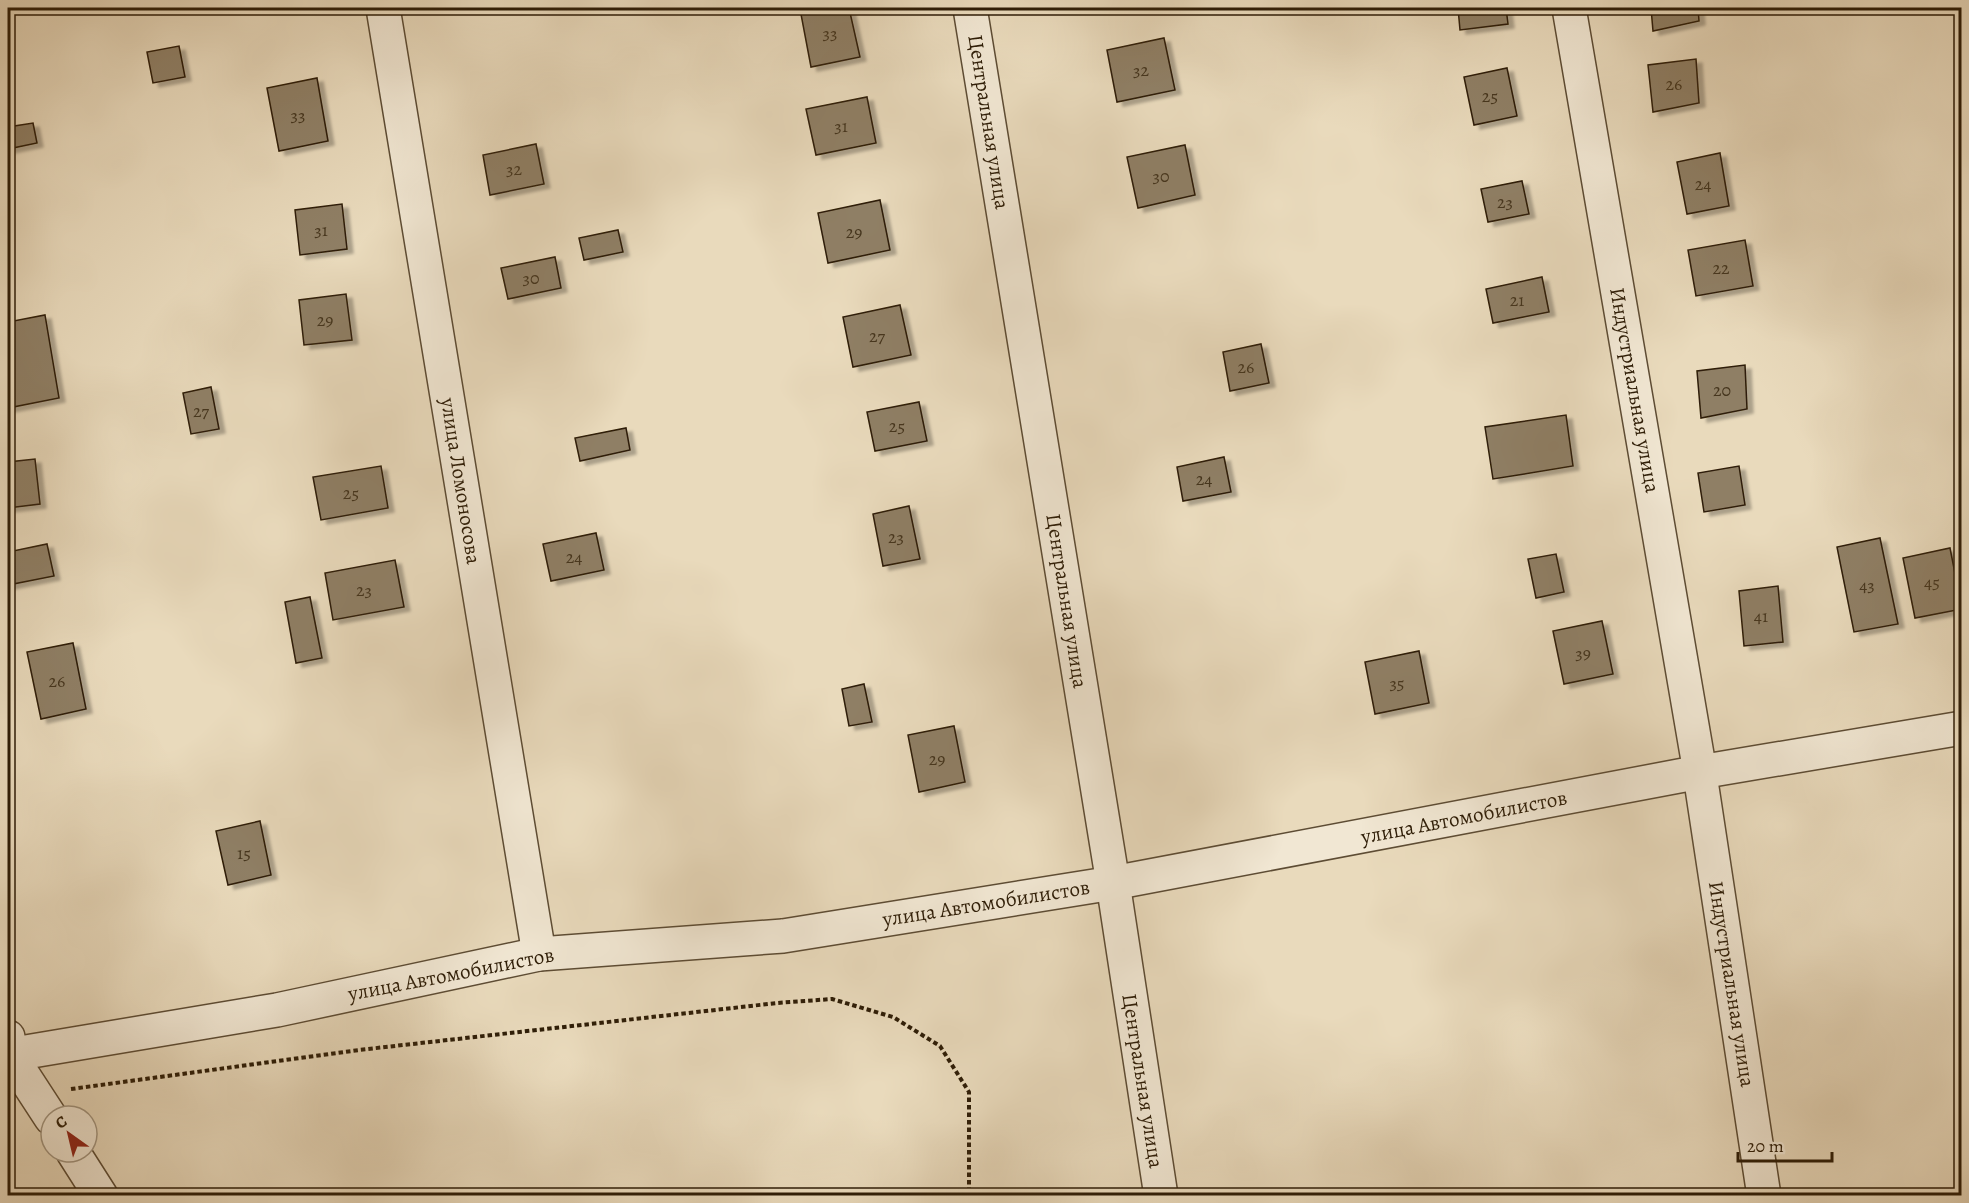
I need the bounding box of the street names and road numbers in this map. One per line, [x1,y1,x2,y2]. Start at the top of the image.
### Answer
street label: Центральная улица [961,33,1017,212]
street label: Индустриальная улица [1603,285,1667,495]
street label: улица Ломоносова [434,395,488,567]
street label: Центральная улица [1039,512,1095,691]
street label: улица Автомобилистов [1358,783,1569,851]
street label: улица Автомобилистов [879,873,1092,933]
street label: Индустриальная улица [1702,879,1762,1089]
street label: улица Автомобилистов [345,940,556,1008]
street label: Центральная улица [1115,992,1171,1171]

